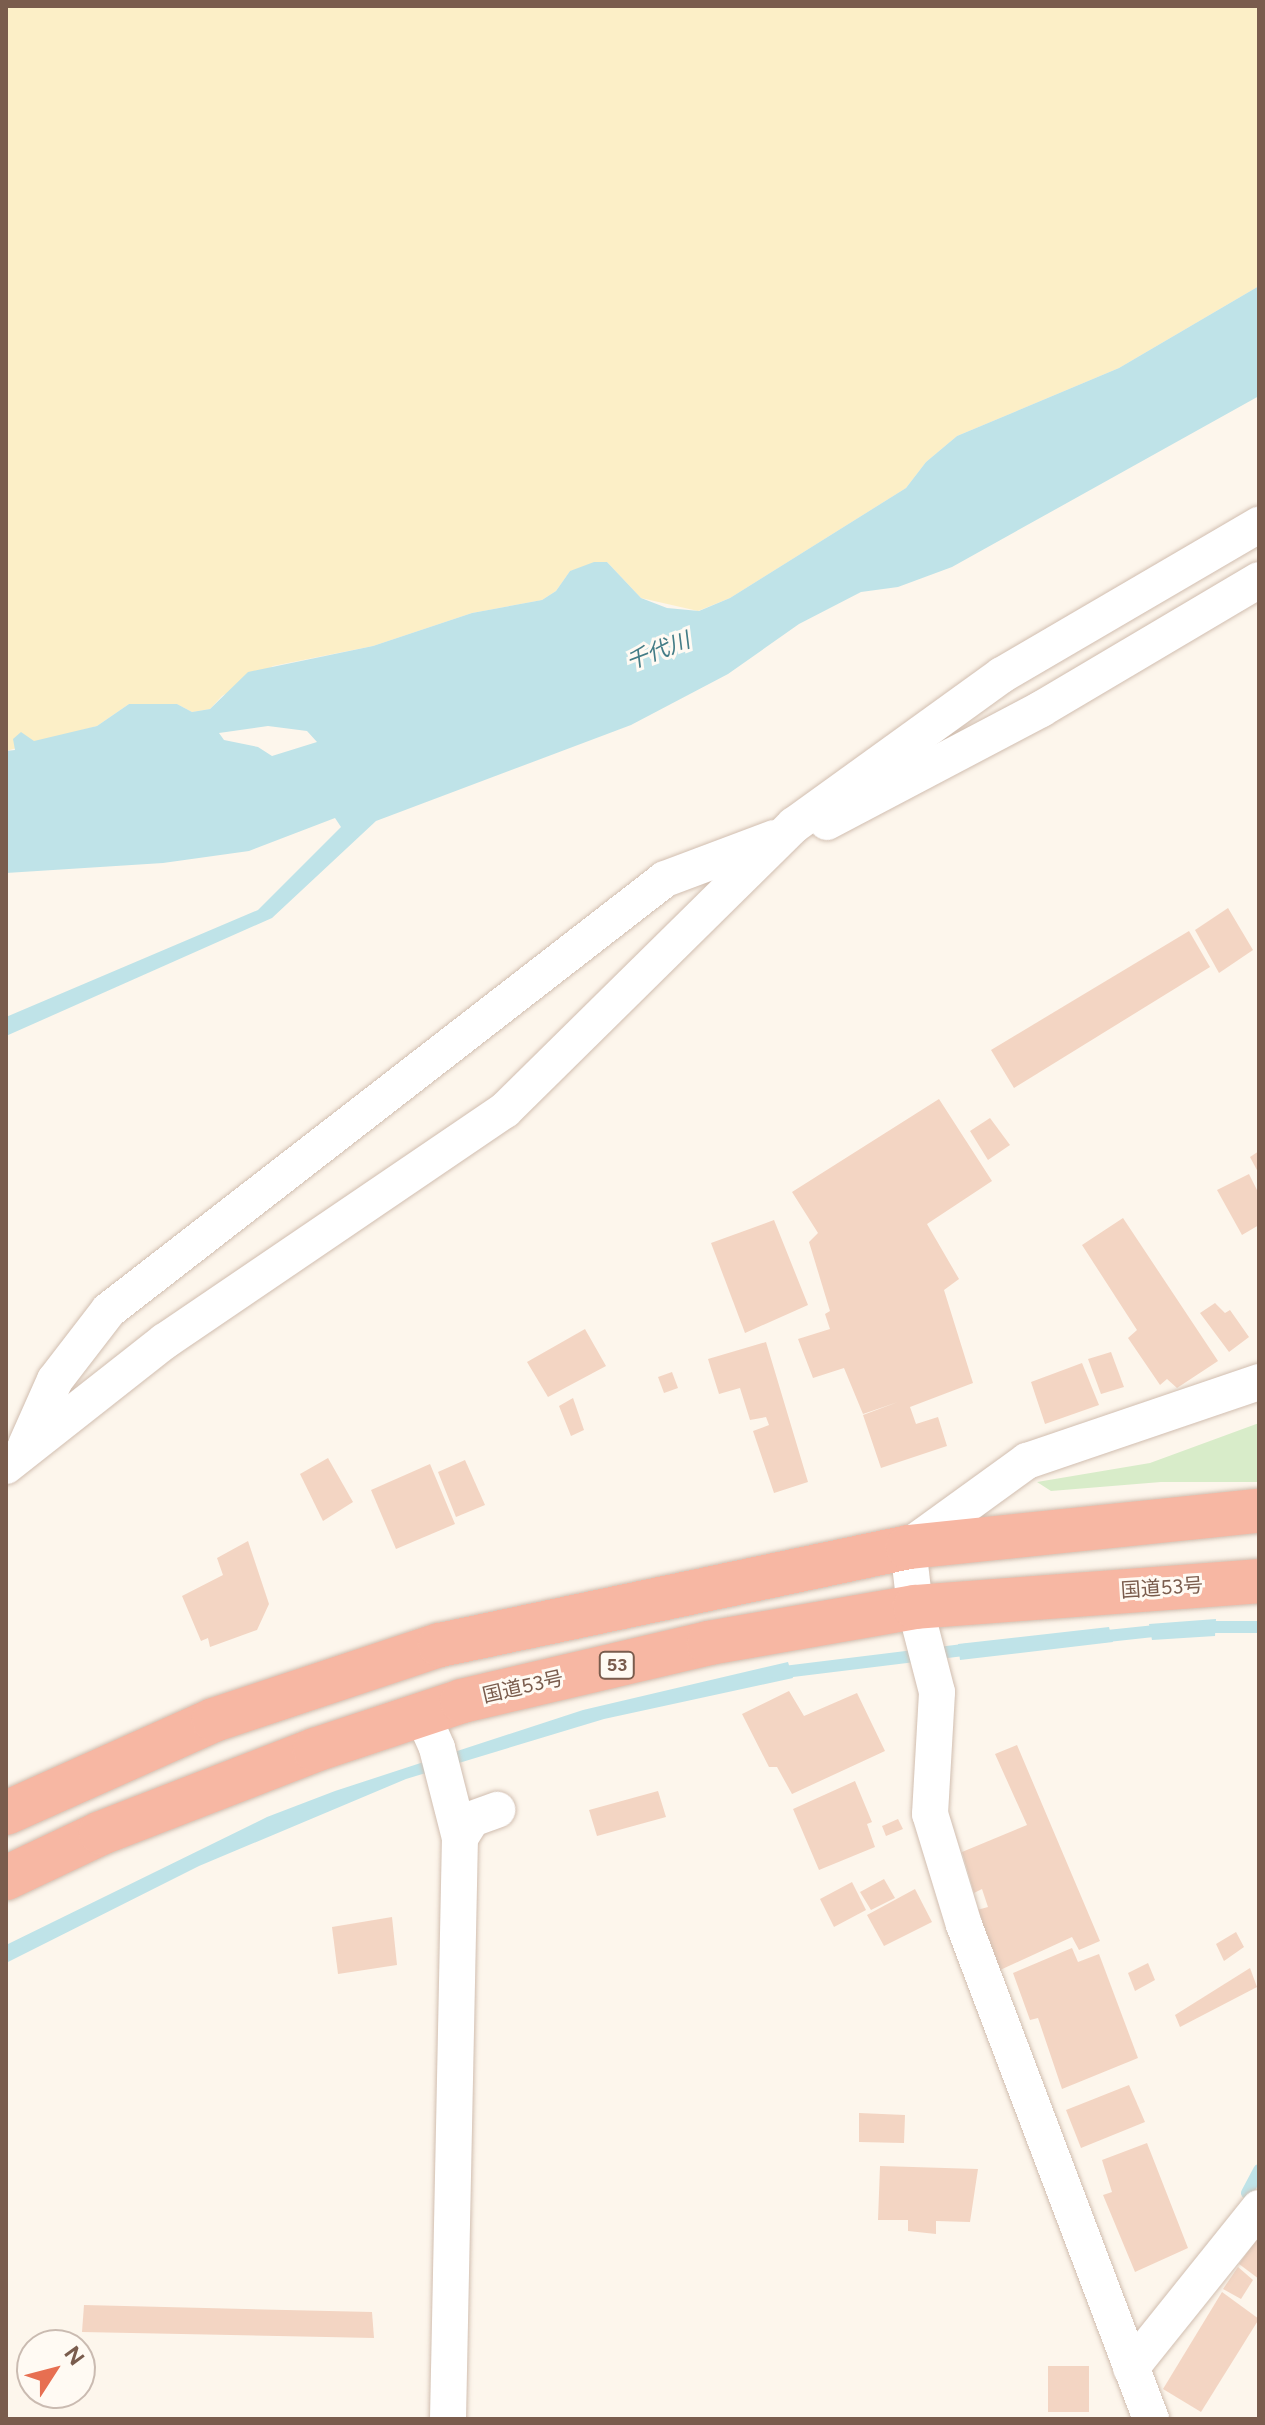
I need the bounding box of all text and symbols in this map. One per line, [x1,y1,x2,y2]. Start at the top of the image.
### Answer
water label: 千代川 [622,627,694,675]
street label: 国道53号 [1120,1573,1204,1603]
road number: 53 [597,1651,637,1679]
street label: 国道53号 [480,1666,566,1708]
north arrow [16,2329,96,2409]
text: N [58,2341,90,2371]

